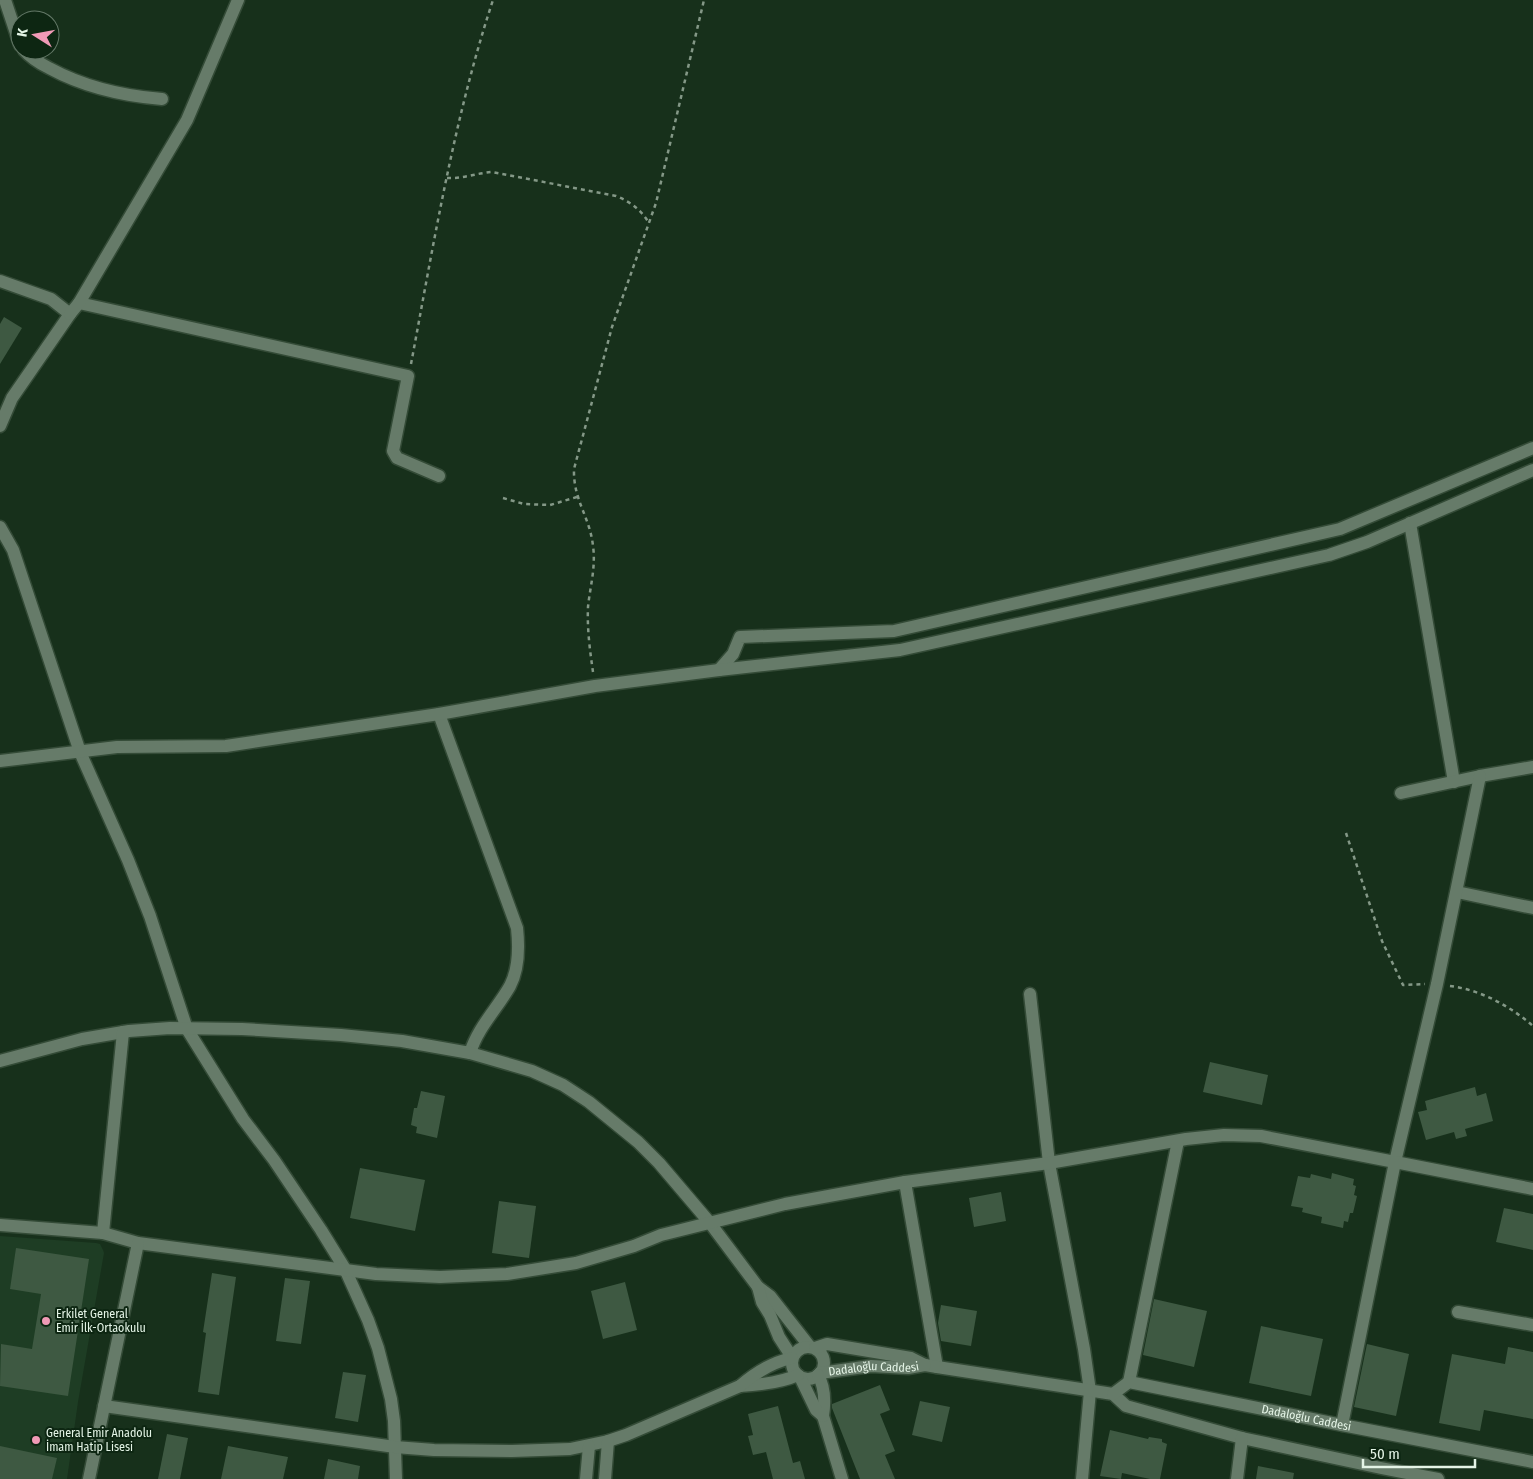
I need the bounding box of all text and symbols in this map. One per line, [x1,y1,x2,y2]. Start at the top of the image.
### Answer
north arrow [10,10,60,60]
text: K [14,26,32,38]
place label: Erkilet General Emir İlk-Ortaokulu [56,1307,146,1335]
marker: Erkilet General Emir İlk-Ortaokulu [40,1315,52,1327]
street label: Dadaloğlu Caddesi [827,1359,920,1379]
street label: Dadaloğlu Caddesi [1260,1402,1352,1434]
place label: General Emir Anadolu İmam Hatip Lisesi [46,1426,152,1454]
marker: General Emir Anadolu İmam Hatip Lisesi [30,1434,42,1446]
scale bar [1363,1436,1476,1468]
text: 50 m [1370,1445,1400,1463]

